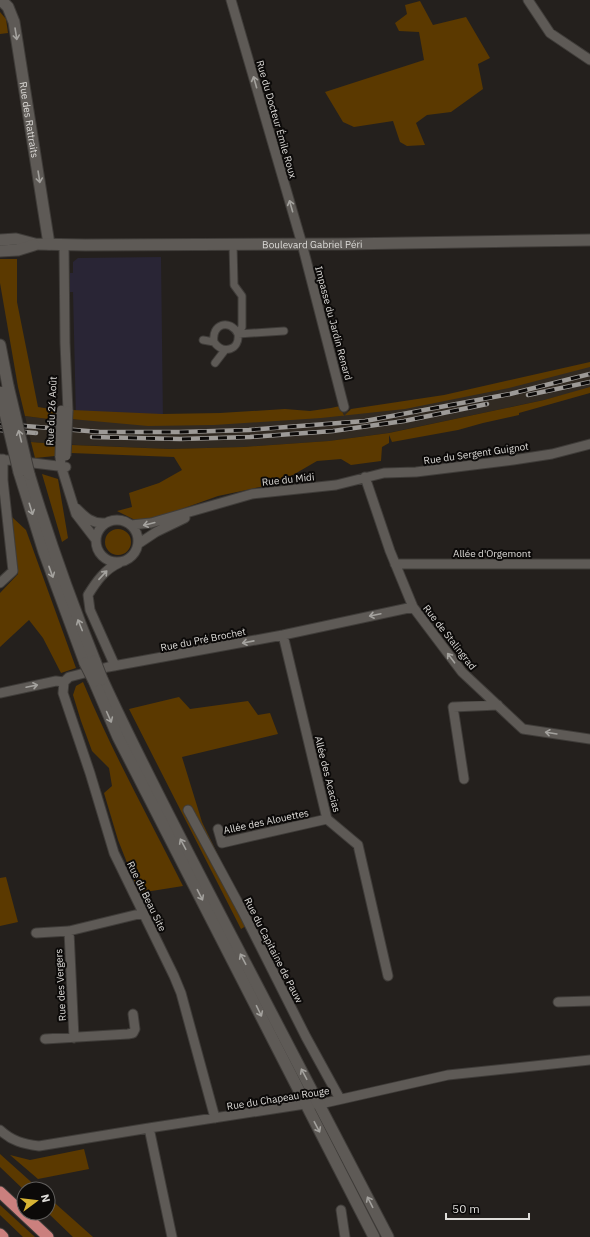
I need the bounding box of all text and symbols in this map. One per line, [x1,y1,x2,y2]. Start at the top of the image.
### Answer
one-way arrow [12,28,20,41]
street label: Rue du Docteur Émile Roux [253,59,300,180]
one-way arrow [251,75,258,88]
street label: Rue des Rattraits [16,81,41,159]
one-way arrow [35,170,43,183]
one-way arrow [287,200,294,213]
street label: Boulevard Gabriel Péri [262,238,363,251]
street label: Impasse du Jardin Renard [312,265,355,382]
street label: Rue du 26 Août [43,376,60,446]
one-way arrow [15,430,23,443]
street label: Rue du Sergent Guignot [423,440,530,467]
street label: Rue du Midi [261,470,315,489]
one-way arrow [28,502,35,515]
one-way arrow [143,520,156,528]
street label: Allée d'Orgemont [453,547,531,560]
one-way arrow [48,565,56,577]
one-way arrow [98,570,107,581]
street label: Rue de Stalingrad [420,602,479,673]
one-way arrow [369,612,382,620]
one-way arrow [76,619,83,631]
street label: Rue du Pré Brochet [159,625,247,654]
one-way arrow [241,638,254,646]
one-way arrow [447,652,455,663]
one-way arrow [25,681,38,689]
one-way arrow [106,711,113,723]
one-way arrow [545,729,558,737]
street label: Allée des Acacias [312,735,343,814]
street label: Allée des Alouettes [222,806,310,837]
one-way arrow [179,838,186,850]
street label: Rue du Beau Site [124,859,169,934]
one-way arrow [196,889,204,901]
street label: Rue du Capitaine de Pauw [241,895,306,1006]
street label: Rue des Vergers [52,948,69,1021]
one-way arrow [239,953,247,965]
one-way arrow [256,1005,263,1017]
one-way arrow [300,1069,307,1081]
street label: Rue du Chapeau Rouge [226,1084,331,1113]
one-way arrow [314,1121,322,1133]
north arrow [16,1181,56,1221]
text: N [38,1193,53,1204]
scale bar [446,1195,529,1221]
one-way arrow [366,1197,373,1209]
text: 50 m [452,1201,480,1216]

